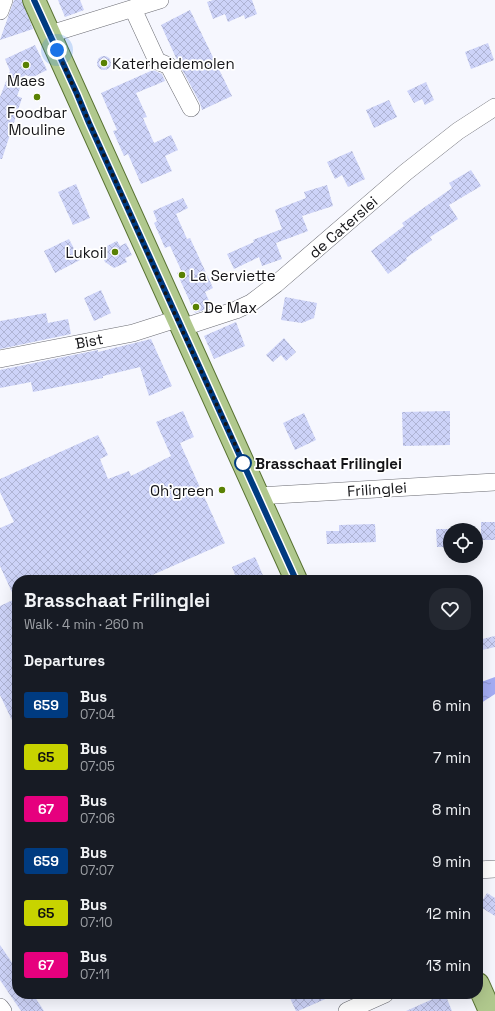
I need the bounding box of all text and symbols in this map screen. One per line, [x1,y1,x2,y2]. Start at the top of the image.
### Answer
your location [47,40,67,60]
place label: Katerheidemolen [112,54,235,73]
marker: Katerheidemolen [99,58,109,68]
marker: Maes [21,60,31,70]
place label: Maes [7,71,45,90]
marker: Foodbar Mouline [32,92,42,102]
place label: Foodbar Mouline [7,103,67,139]
street label: de Caterslei [305,192,381,262]
place label: Lukoil [65,243,107,262]
marker: Lukoil [110,247,120,257]
place label: La Serviette [190,266,276,285]
marker: La Serviette [177,270,187,280]
place label: De Max [204,298,257,317]
marker: De Max [191,302,201,312]
street label: Bist [73,329,105,353]
marker: Brasschaat Frilinglei [234,454,252,472]
place label: Brasschaat Frilinglei [255,454,402,473]
street label: Frilinglei [346,477,408,501]
place label: Oh'green [150,481,214,500]
marker: Oh'green [217,485,227,495]
map controls [443,523,483,563]
button: locate [443,523,483,563]
text: Brasschaat Frilinglei [24,588,210,613]
button: heart [429,588,471,630]
text: Walk · 4 min · 260 m [24,616,144,633]
text: Departures [24,651,105,670]
text: Bus [80,687,107,706]
text: 659 [33,696,59,714]
text: 6 min [432,696,471,715]
text: 07:04 [80,706,115,723]
text: Bus [80,739,107,758]
text: 65 [37,748,55,766]
text: 7 min [433,748,471,767]
text: 07:05 [80,758,115,775]
text: Bus [80,791,107,810]
text: 67 [38,800,54,818]
text: 8 min [432,800,471,819]
text: 07:06 [80,810,115,827]
text: Bus [80,843,107,862]
text: 659 [33,852,59,870]
text: 9 min [432,852,471,871]
text: 07:07 [80,862,114,879]
text: Bus [80,895,107,914]
text: 65 [37,904,55,922]
text: 12 min [426,904,471,923]
text: 07:10 [80,914,113,931]
text: Bus [80,947,107,966]
text: 67 [38,956,54,974]
text: 13 min [426,956,471,975]
text: 07:11 [80,966,110,983]

